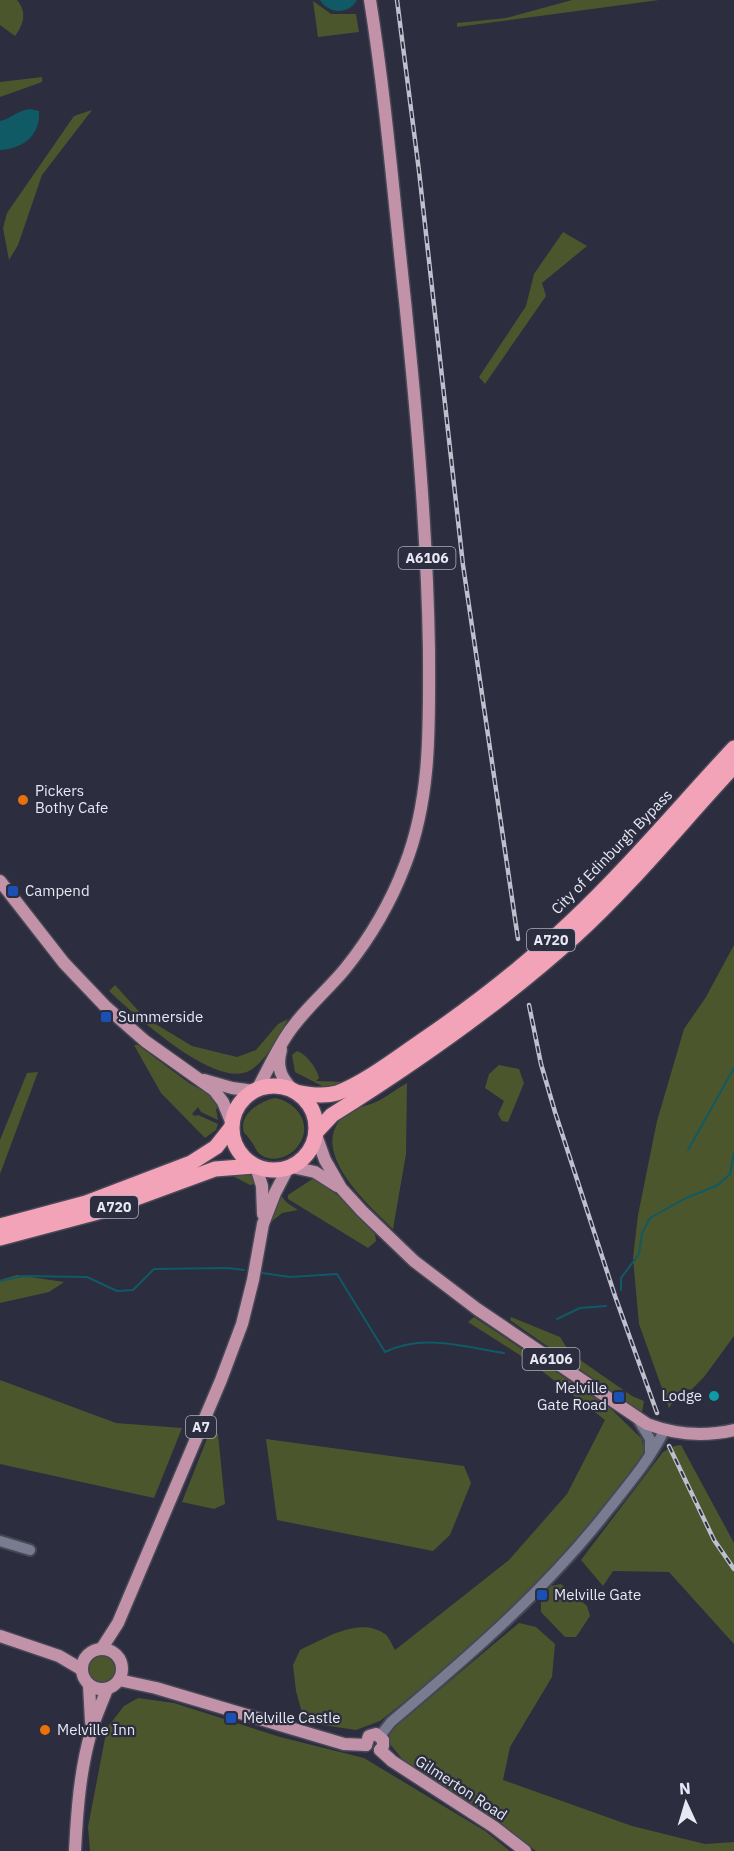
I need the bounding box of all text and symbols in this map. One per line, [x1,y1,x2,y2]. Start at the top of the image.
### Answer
road number: A6106 [398,547,456,569]
place label: Pickers Bothy Cafe [35,781,108,817]
street label: City of Edinburgh Bypass [547,785,676,918]
marker: Pickers Bothy Cafe [16,793,30,807]
place label: Campend [25,881,90,900]
marker: Campend [6,884,20,898]
road number: A720 [527,929,575,951]
place label: Summerside [118,1007,203,1026]
marker: Summerside [99,1010,113,1024]
road number: A720 [90,1196,138,1218]
road number: A6106 [522,1348,580,1370]
place label: Melville Gate Road [537,1378,607,1414]
place label: Lodge [661,1386,702,1405]
marker: Lodge [707,1389,721,1403]
marker: Melville Gate Road [612,1390,626,1404]
road number: A7 [186,1416,216,1438]
place label: Melville Gate [554,1585,641,1604]
marker: Melville Gate [535,1588,549,1602]
place label: Melville Castle [243,1708,340,1727]
marker: Melville Castle [224,1711,238,1725]
place label: Melville Inn [57,1720,135,1739]
marker: Melville Inn [38,1723,52,1737]
street label: Gilmerton Road [412,1751,511,1824]
north arrow [656,1773,716,1833]
text: N [678,1778,691,1798]

